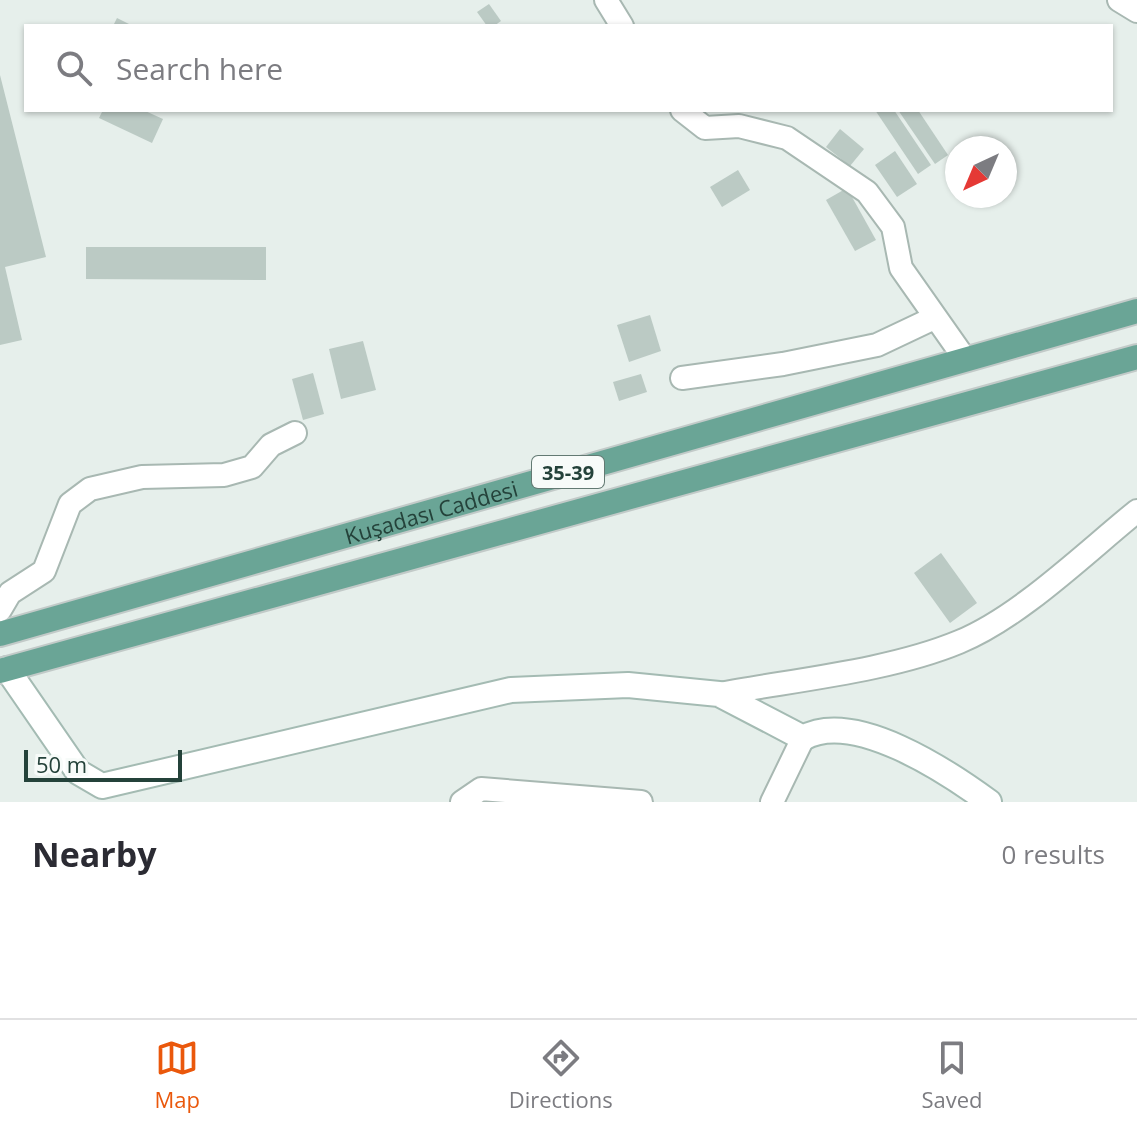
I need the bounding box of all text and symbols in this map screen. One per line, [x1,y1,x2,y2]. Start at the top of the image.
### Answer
search box [24,24,1113,112]
icon: search [52,46,96,90]
text: Search here [116,48,283,89]
north arrow [945,136,1017,208]
road number: 35-39 [532,456,604,488]
street label: Kuşadası Caddesi [341,473,521,550]
scale bar [24,746,182,782]
text: 50 m [36,749,87,779]
text: Nearby [32,831,157,877]
text: 0 results [1002,836,1105,872]
tab: Map [154,1036,200,1114]
tab: Directions [509,1036,613,1114]
tab: Saved [921,1036,983,1114]

